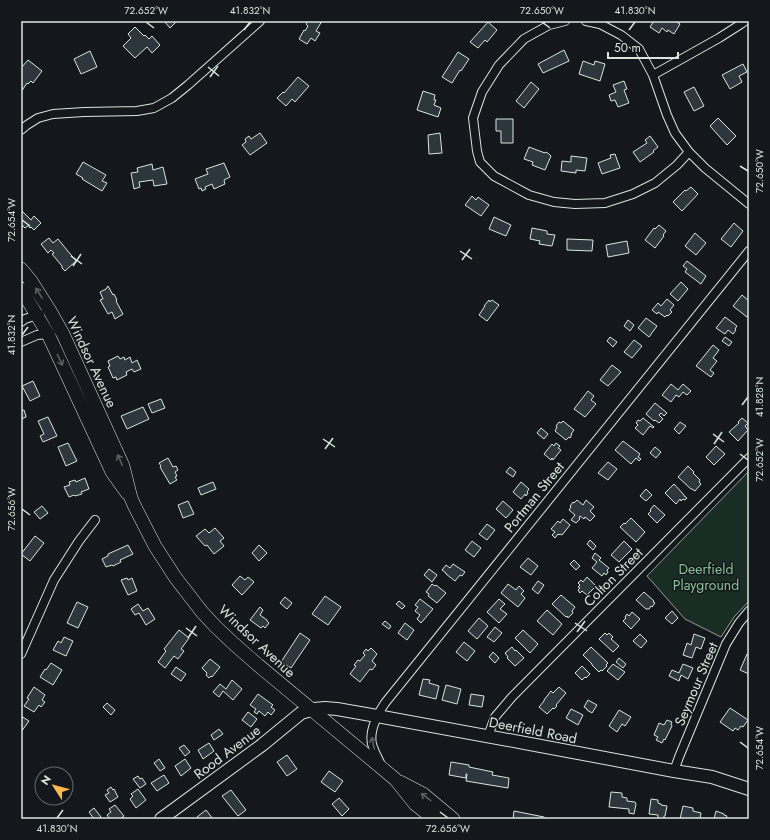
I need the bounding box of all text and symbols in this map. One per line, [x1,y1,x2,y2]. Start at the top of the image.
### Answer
text: 72.652°W [124,3,168,18]
text: 41.832°N [230,3,270,18]
text: 72.650°W [520,3,564,18]
text: 41.830°N [615,3,655,18]
scale bar [608,34,678,60]
text: 50 m [614,39,641,57]
text: 72.650°W [752,149,767,193]
text: 72.654°W [4,198,19,242]
one-way arrow [34,287,42,299]
street label: Windsor Avenue [62,313,122,411]
text: 41.832°N [4,315,19,355]
one-way arrow [57,354,64,366]
text: 41.828°N [752,377,767,417]
text: 72.652°W [752,438,767,482]
one-way arrow [116,455,123,467]
street label: Portman Street [499,457,569,537]
text: 72.656°W [4,487,19,531]
street label: Colton Street [579,542,648,611]
park label: Deerfield Playground [673,559,739,595]
street label: Windsor Avenue [214,600,300,682]
street label: Seymour Street [669,638,723,729]
street label: Deerfield Road [487,712,579,748]
street label: Rood Avenue [189,720,265,784]
text: 72.654°W [752,726,767,770]
one-way arrow [369,737,377,750]
north arrow [34,766,74,806]
text: N [37,772,55,788]
one-way arrow [420,792,431,801]
text: 41.830°N [37,821,77,836]
text: 72.656°W [426,821,470,836]

